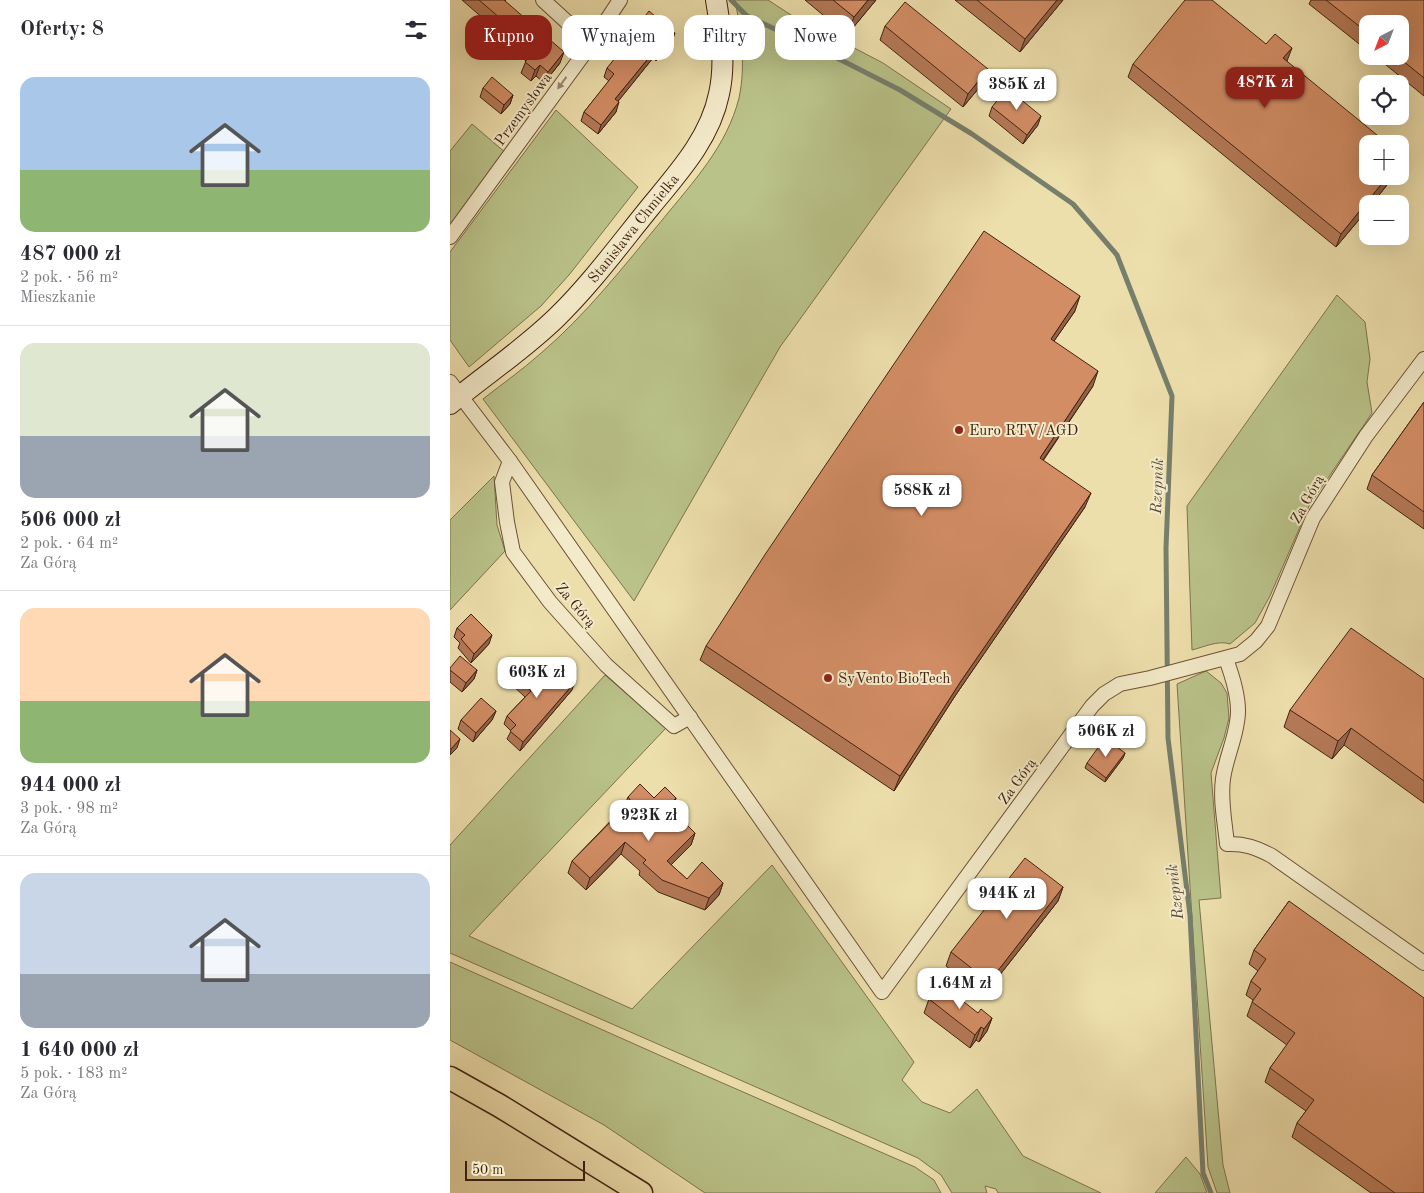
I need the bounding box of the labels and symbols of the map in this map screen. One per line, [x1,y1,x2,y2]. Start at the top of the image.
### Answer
north arrow [1359,15,1409,65]
pin: 487K zł [1219,66,1311,109]
pin: 385K zł [971,68,1063,111]
street label: Przemysłowa [493,70,556,149]
one-way arrow [557,76,568,89]
street label: Stanisława Chmielka [586,172,683,287]
marker: Euro RTV/AGD [953,424,965,436]
place label: Euro RTV/AGD [969,424,1078,439]
water label: Rzepnik [1149,458,1167,515]
street label: Za Górą [1289,472,1328,527]
pin: 588K zł [876,474,968,517]
street label: Za Górą [552,581,598,632]
pin: 603K zł [491,656,583,699]
marker: SyVento BioTech [822,672,834,684]
place label: SyVento BioTech [838,672,950,687]
pin: 506K zł [1060,716,1152,758]
street label: Za Górą [997,755,1040,808]
pin: 923K zł [603,800,695,842]
water label: Rzepnik [1165,863,1187,922]
pin: 944K zł [961,878,1053,920]
pin: 1.64M zł [908,968,1012,1010]
scale bar [465,1158,585,1181]

